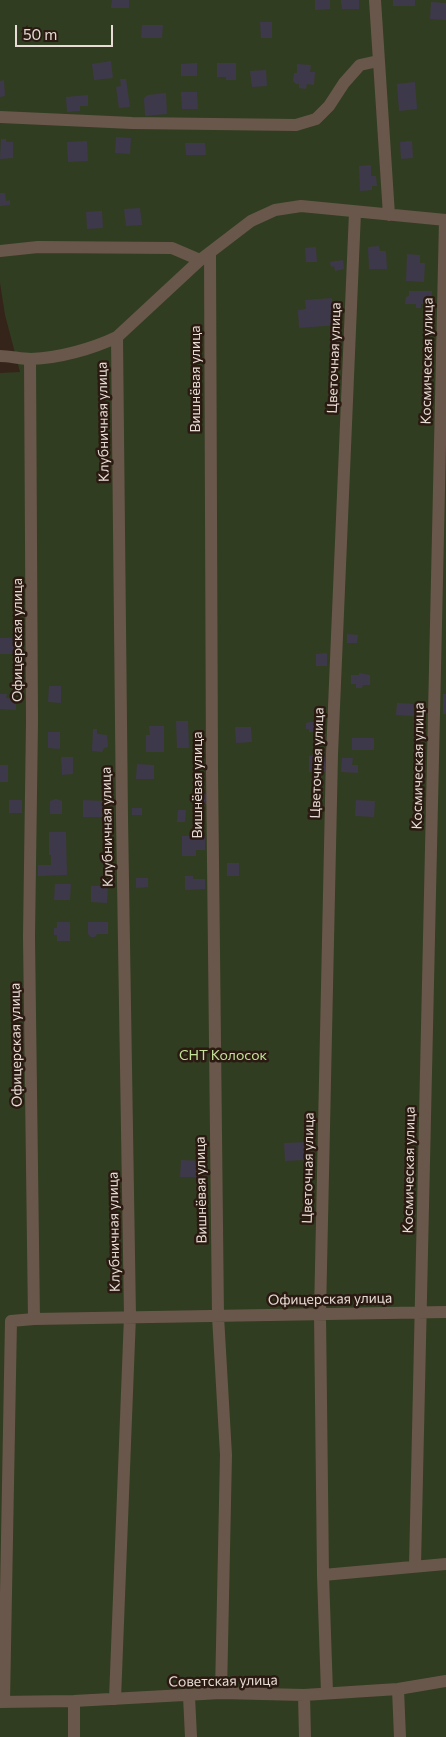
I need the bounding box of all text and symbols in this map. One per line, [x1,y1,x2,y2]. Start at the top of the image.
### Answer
scale bar [18,15,115,47]
text: 50 m [23,25,57,43]
street label: Космическая улица [417,297,437,425]
street label: Цветочная улица [324,302,344,414]
street label: Вишнёвая улица [187,325,203,433]
street label: Клубничная улица [94,362,112,482]
street label: Офицерская улица [9,578,25,702]
street label: Космическая улица [408,702,428,830]
street label: Цветочная улица [307,707,327,819]
street label: Вишнёвая улица [189,731,205,839]
street label: Клубничная улица [98,767,116,887]
street label: Офицерская улица [7,983,25,1107]
park label: СНТ Колосок [179,1047,267,1063]
street label: Космическая улица [399,1106,419,1234]
street label: Цветочная улица [299,1112,317,1224]
street label: Вишнёвая улица [192,1136,210,1244]
street label: Клубничная улица [105,1172,123,1292]
street label: Офицерская улица [268,1290,392,1308]
street label: Советская улица [168,1672,278,1690]

